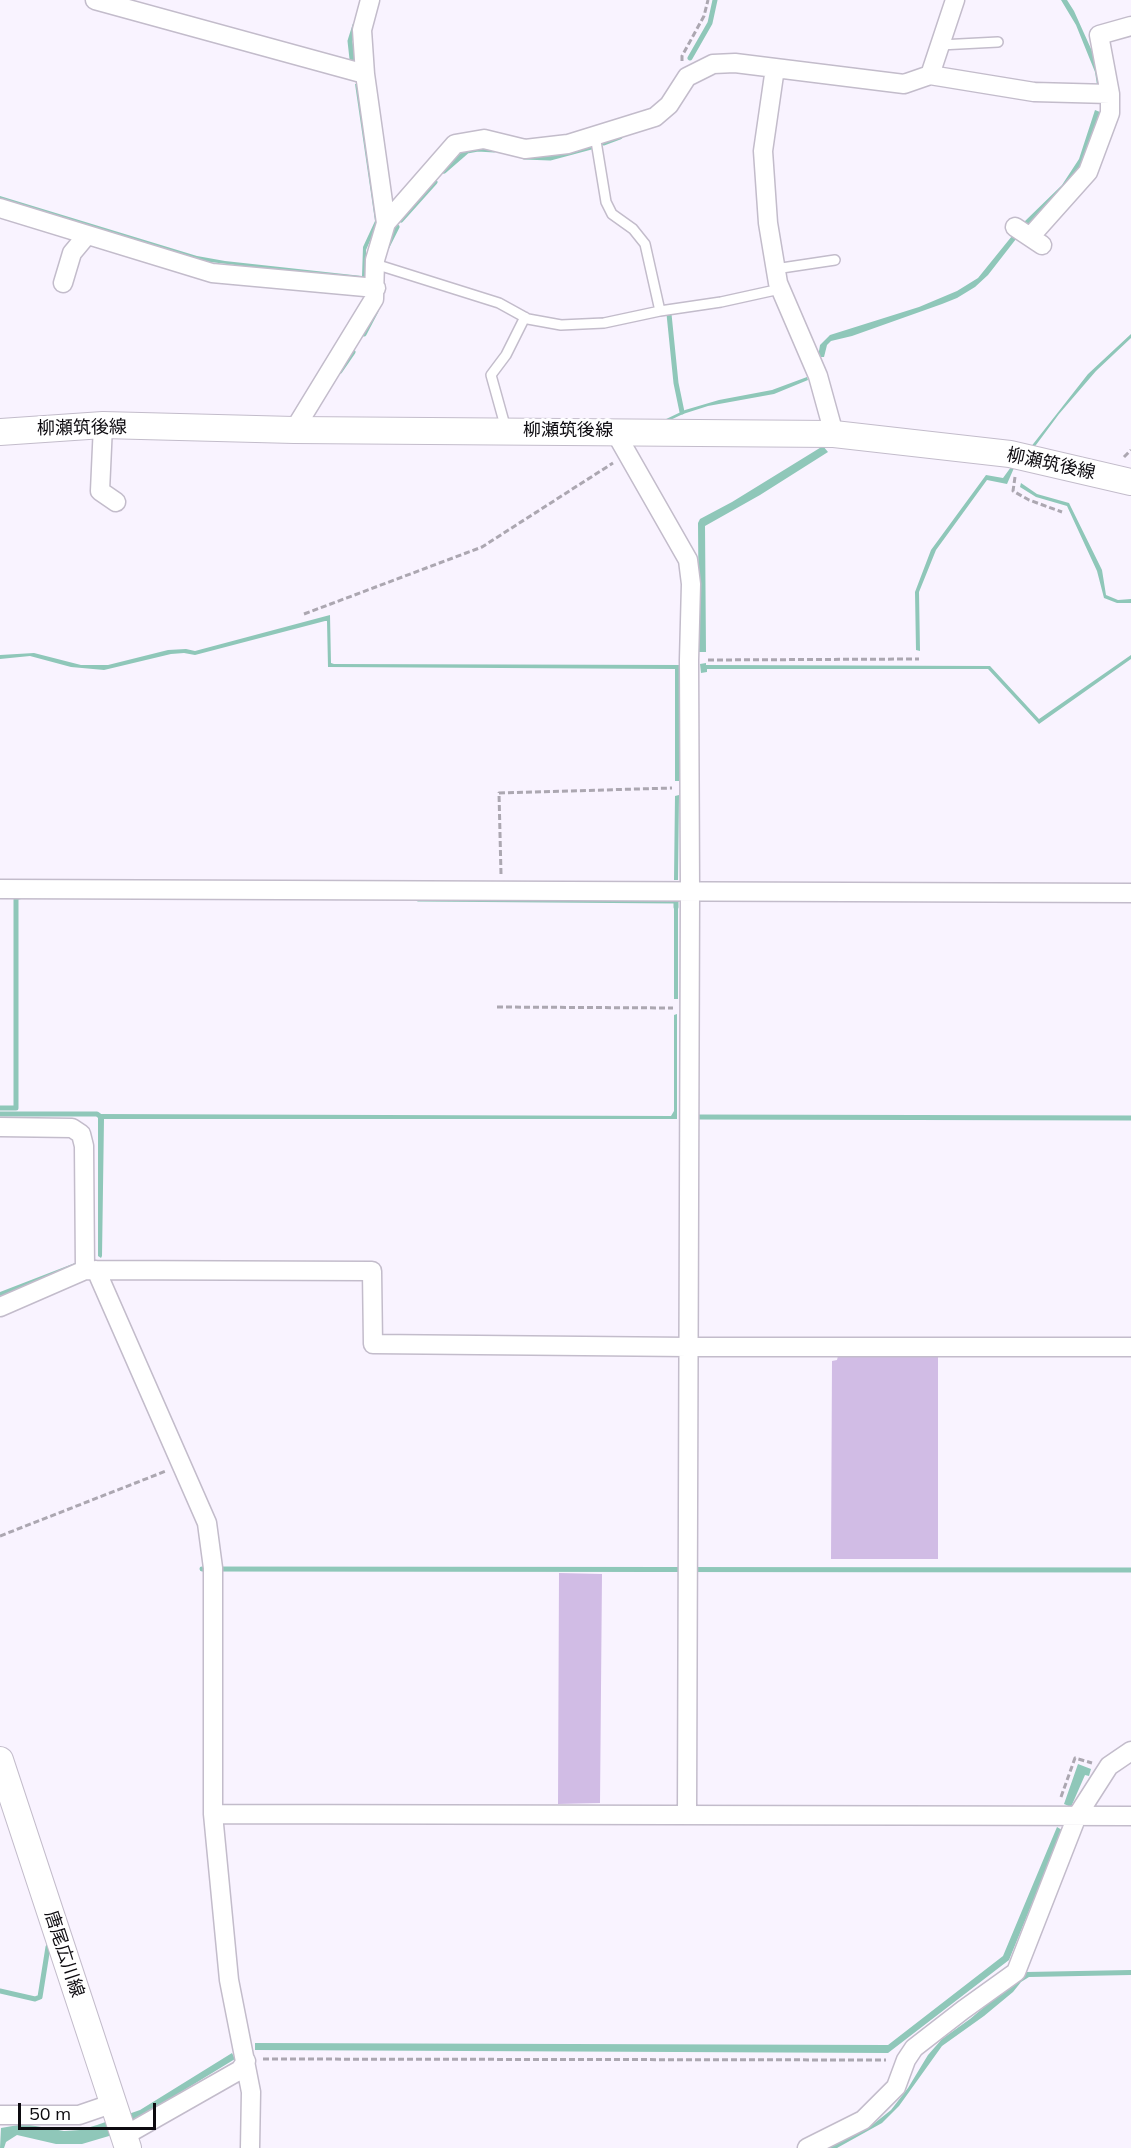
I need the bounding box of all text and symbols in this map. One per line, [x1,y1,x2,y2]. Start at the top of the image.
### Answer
street label: 柳瀬筑後線 [37,416,127,440]
street label: 柳瀬筑後線 [523,420,613,442]
street label: 柳瀬筑後線 [1005,444,1097,484]
street label: 唐尾広川線 [40,1908,88,2000]
scale bar [21,2091,159,2129]
text: 50 m [29,2102,71,2125]

